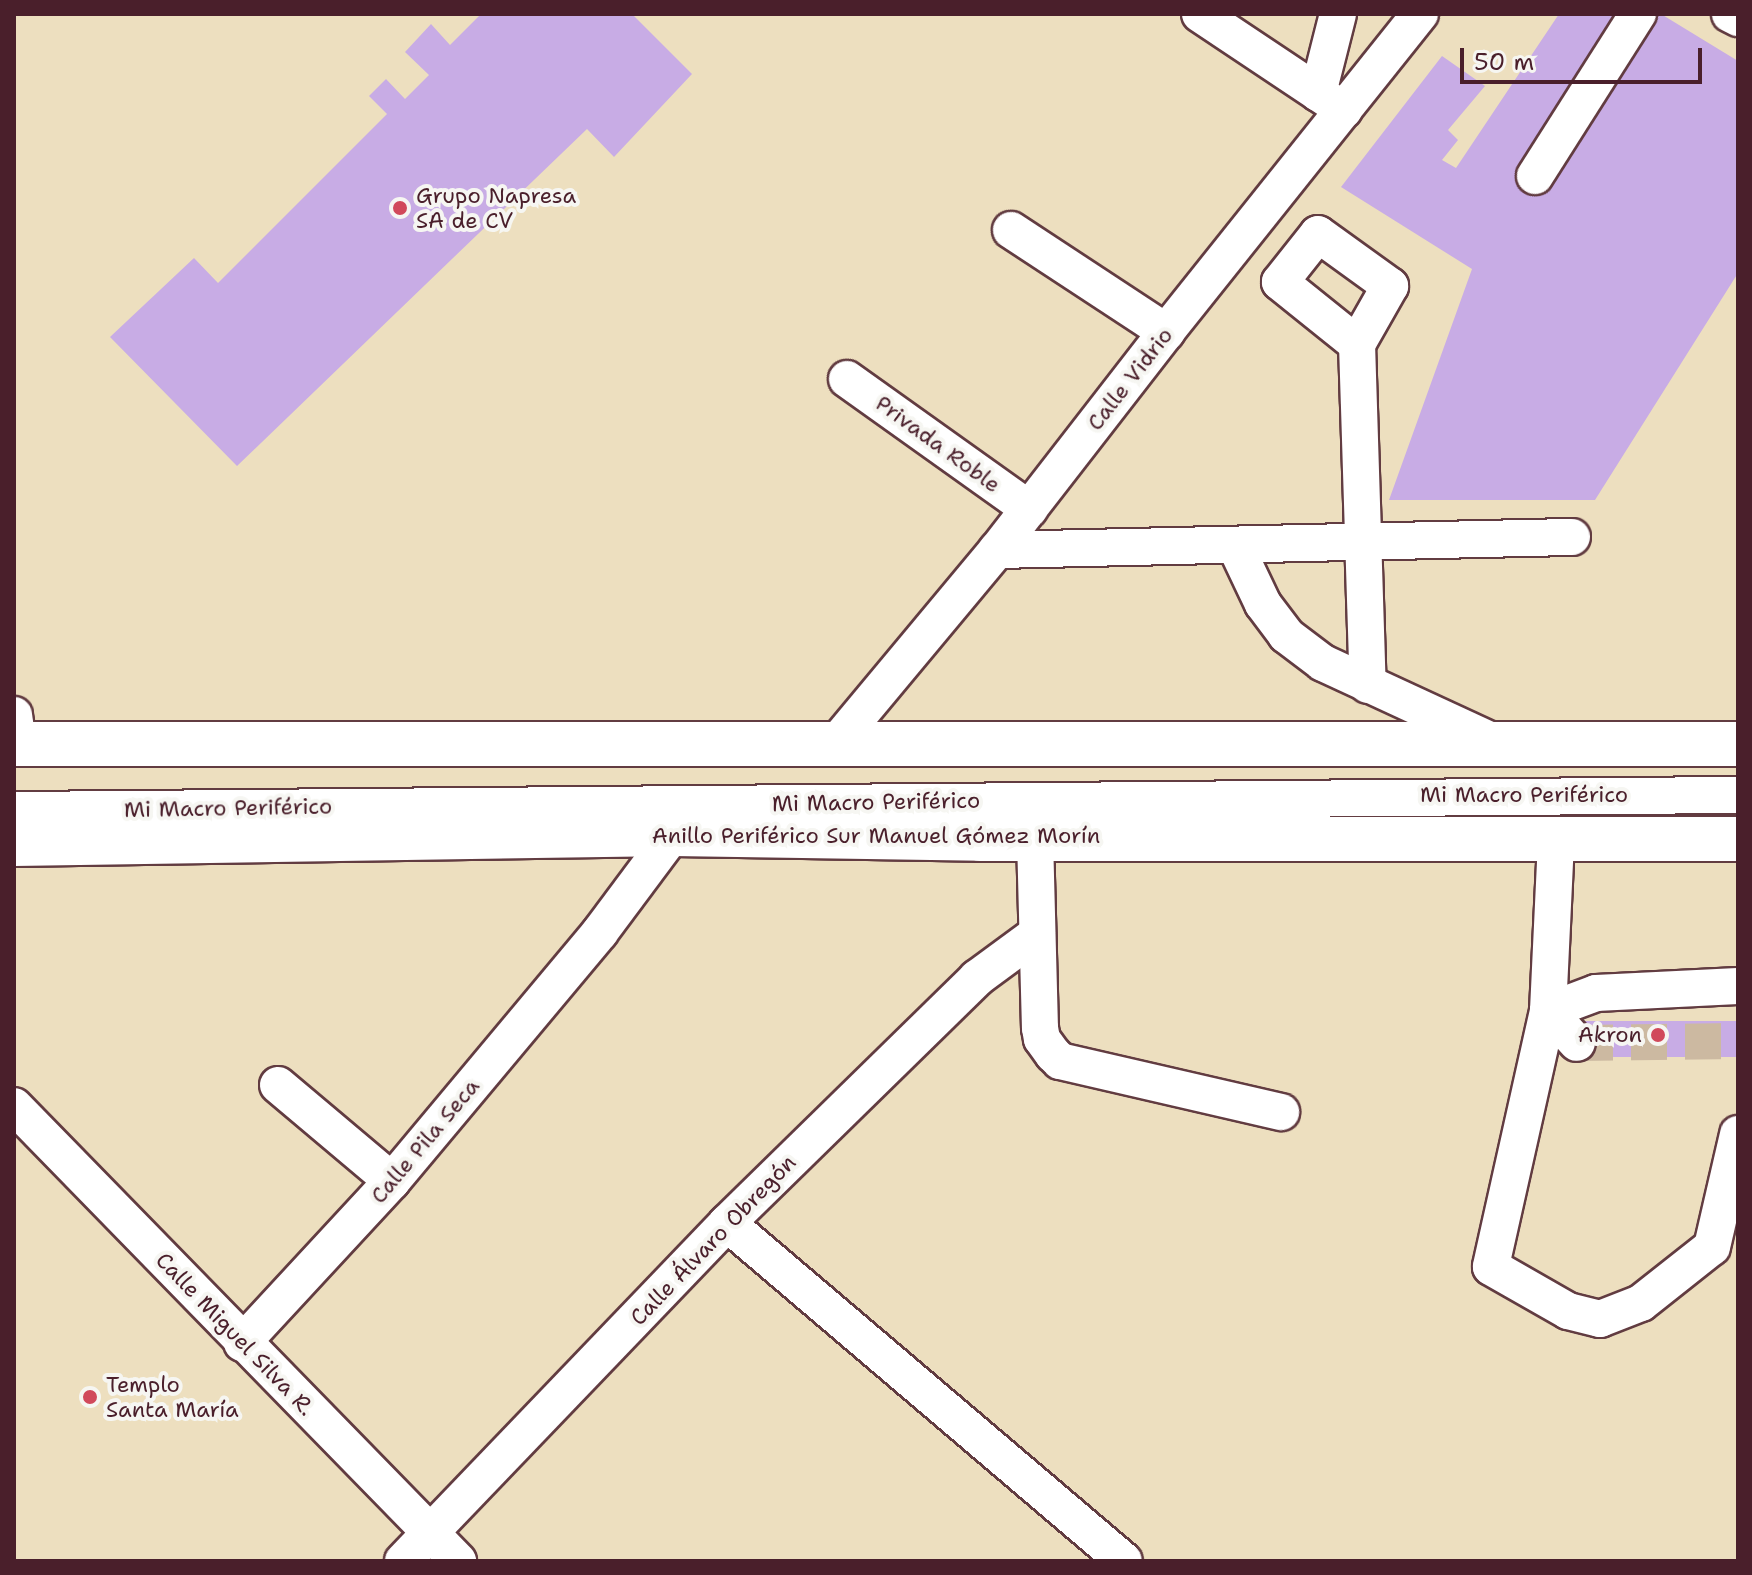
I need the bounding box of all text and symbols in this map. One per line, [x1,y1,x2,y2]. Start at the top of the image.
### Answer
scale bar [1464,32,1706,82]
text: 50 m [1474,46,1534,78]
place label: Grupo Napresa SA de CV [416,182,576,234]
marker: Grupo Napresa SA de CV [391,199,409,217]
street label: Calle Vidrio [1082,322,1178,436]
street label: Privada Roble [871,390,1005,498]
street label: Mi Macro Periférico [1420,782,1628,808]
street label: Mi Macro Periférico [772,787,980,817]
street label: Mi Macro Periférico [124,793,332,823]
street label: Anillo Periférico Sur Manuel Gómez Morín [652,823,1100,849]
place label: Akron [1578,1022,1642,1048]
marker: Akron [1649,1026,1667,1044]
street label: Calle Pila Seca [365,1073,485,1209]
street label: Calle Álvaro Obregón [625,1149,801,1331]
street label: Calle Miguel Silva R. [150,1247,320,1421]
place label: Templo Santa María [106,1371,239,1422]
marker: Templo Santa María [81,1388,99,1406]

